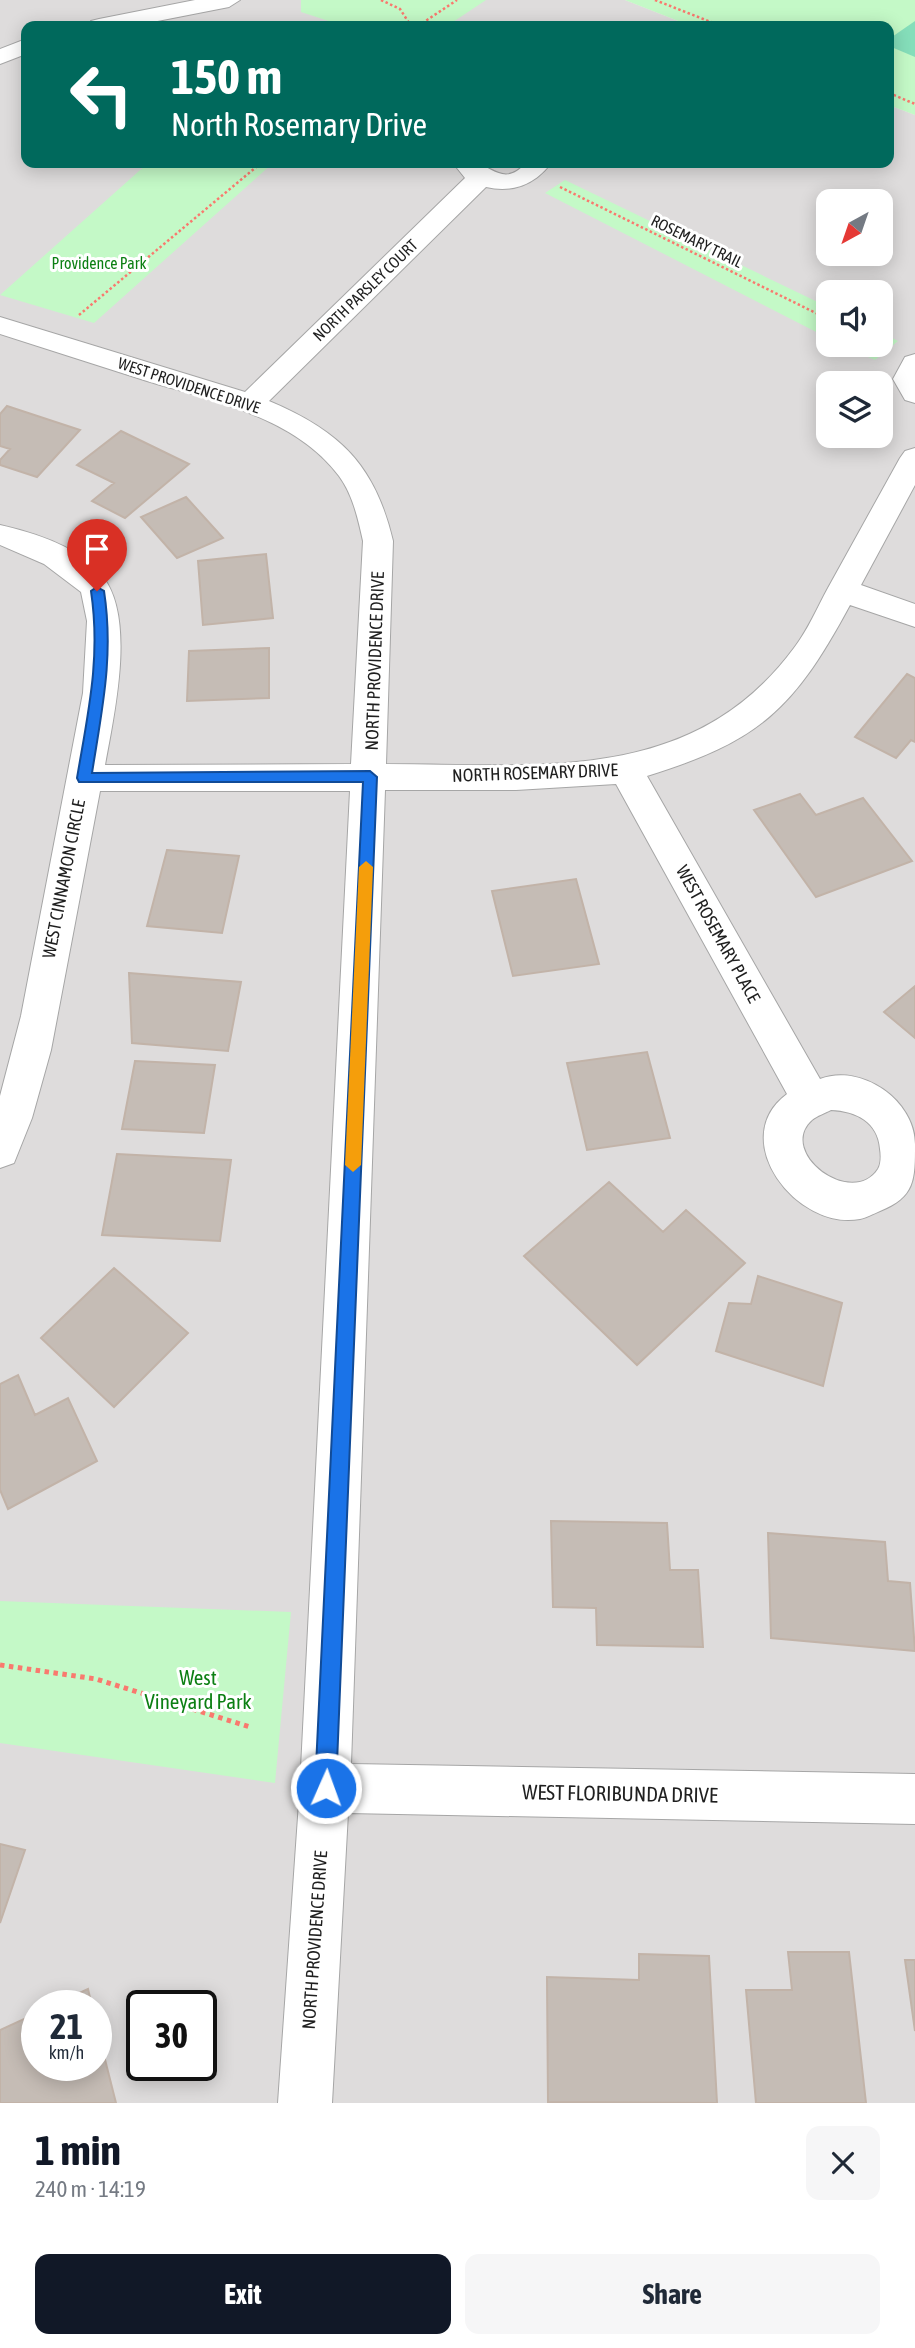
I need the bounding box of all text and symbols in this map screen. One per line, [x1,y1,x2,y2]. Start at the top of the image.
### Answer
text: 150 m [171,48,282,104]
icon: left [56,49,147,140]
text: North Rosemary Drive [171,106,427,143]
north arrow [816,189,892,266]
map controls [816,189,893,448]
street label: ROSEMARY TRAIL [648,211,746,271]
street label: NORTH PARSLEY COURT [309,236,421,344]
park label: Providence Park [52,254,146,272]
button: sound [816,280,893,357]
street label: WEST PROVIDENCE DRIVE [116,354,262,417]
button: layers [816,371,893,448]
pin [67,519,127,591]
icon: arrive [78,530,116,568]
street label: NORTH PROVIDENCE DRIVE [361,571,388,751]
street label: NORTH ROSEMARY DRIVE [452,759,619,786]
street label: WEST CINNAMON CIRCLE [38,797,89,960]
street label: WEST ROSEMARY PLACE [672,861,765,1006]
park label: West Vineyard Park [145,1665,251,1713]
position arrow [289,1751,363,1825]
street label: WEST FLORIBUNDA DRIVE [522,1779,718,1807]
street label: NORTH PROVIDENCE DRIVE [298,1850,331,2030]
speed limit sign: 30 [126,1990,217,2081]
text: 21 [50,2006,83,2046]
text: km/h [49,2042,84,2063]
text: 1 min [35,2126,121,2174]
button: close [806,2126,880,2200]
text: 240 m · 14:19 [35,2176,146,2202]
button: Exit [35,2254,451,2334]
button: Share [465,2254,880,2334]

